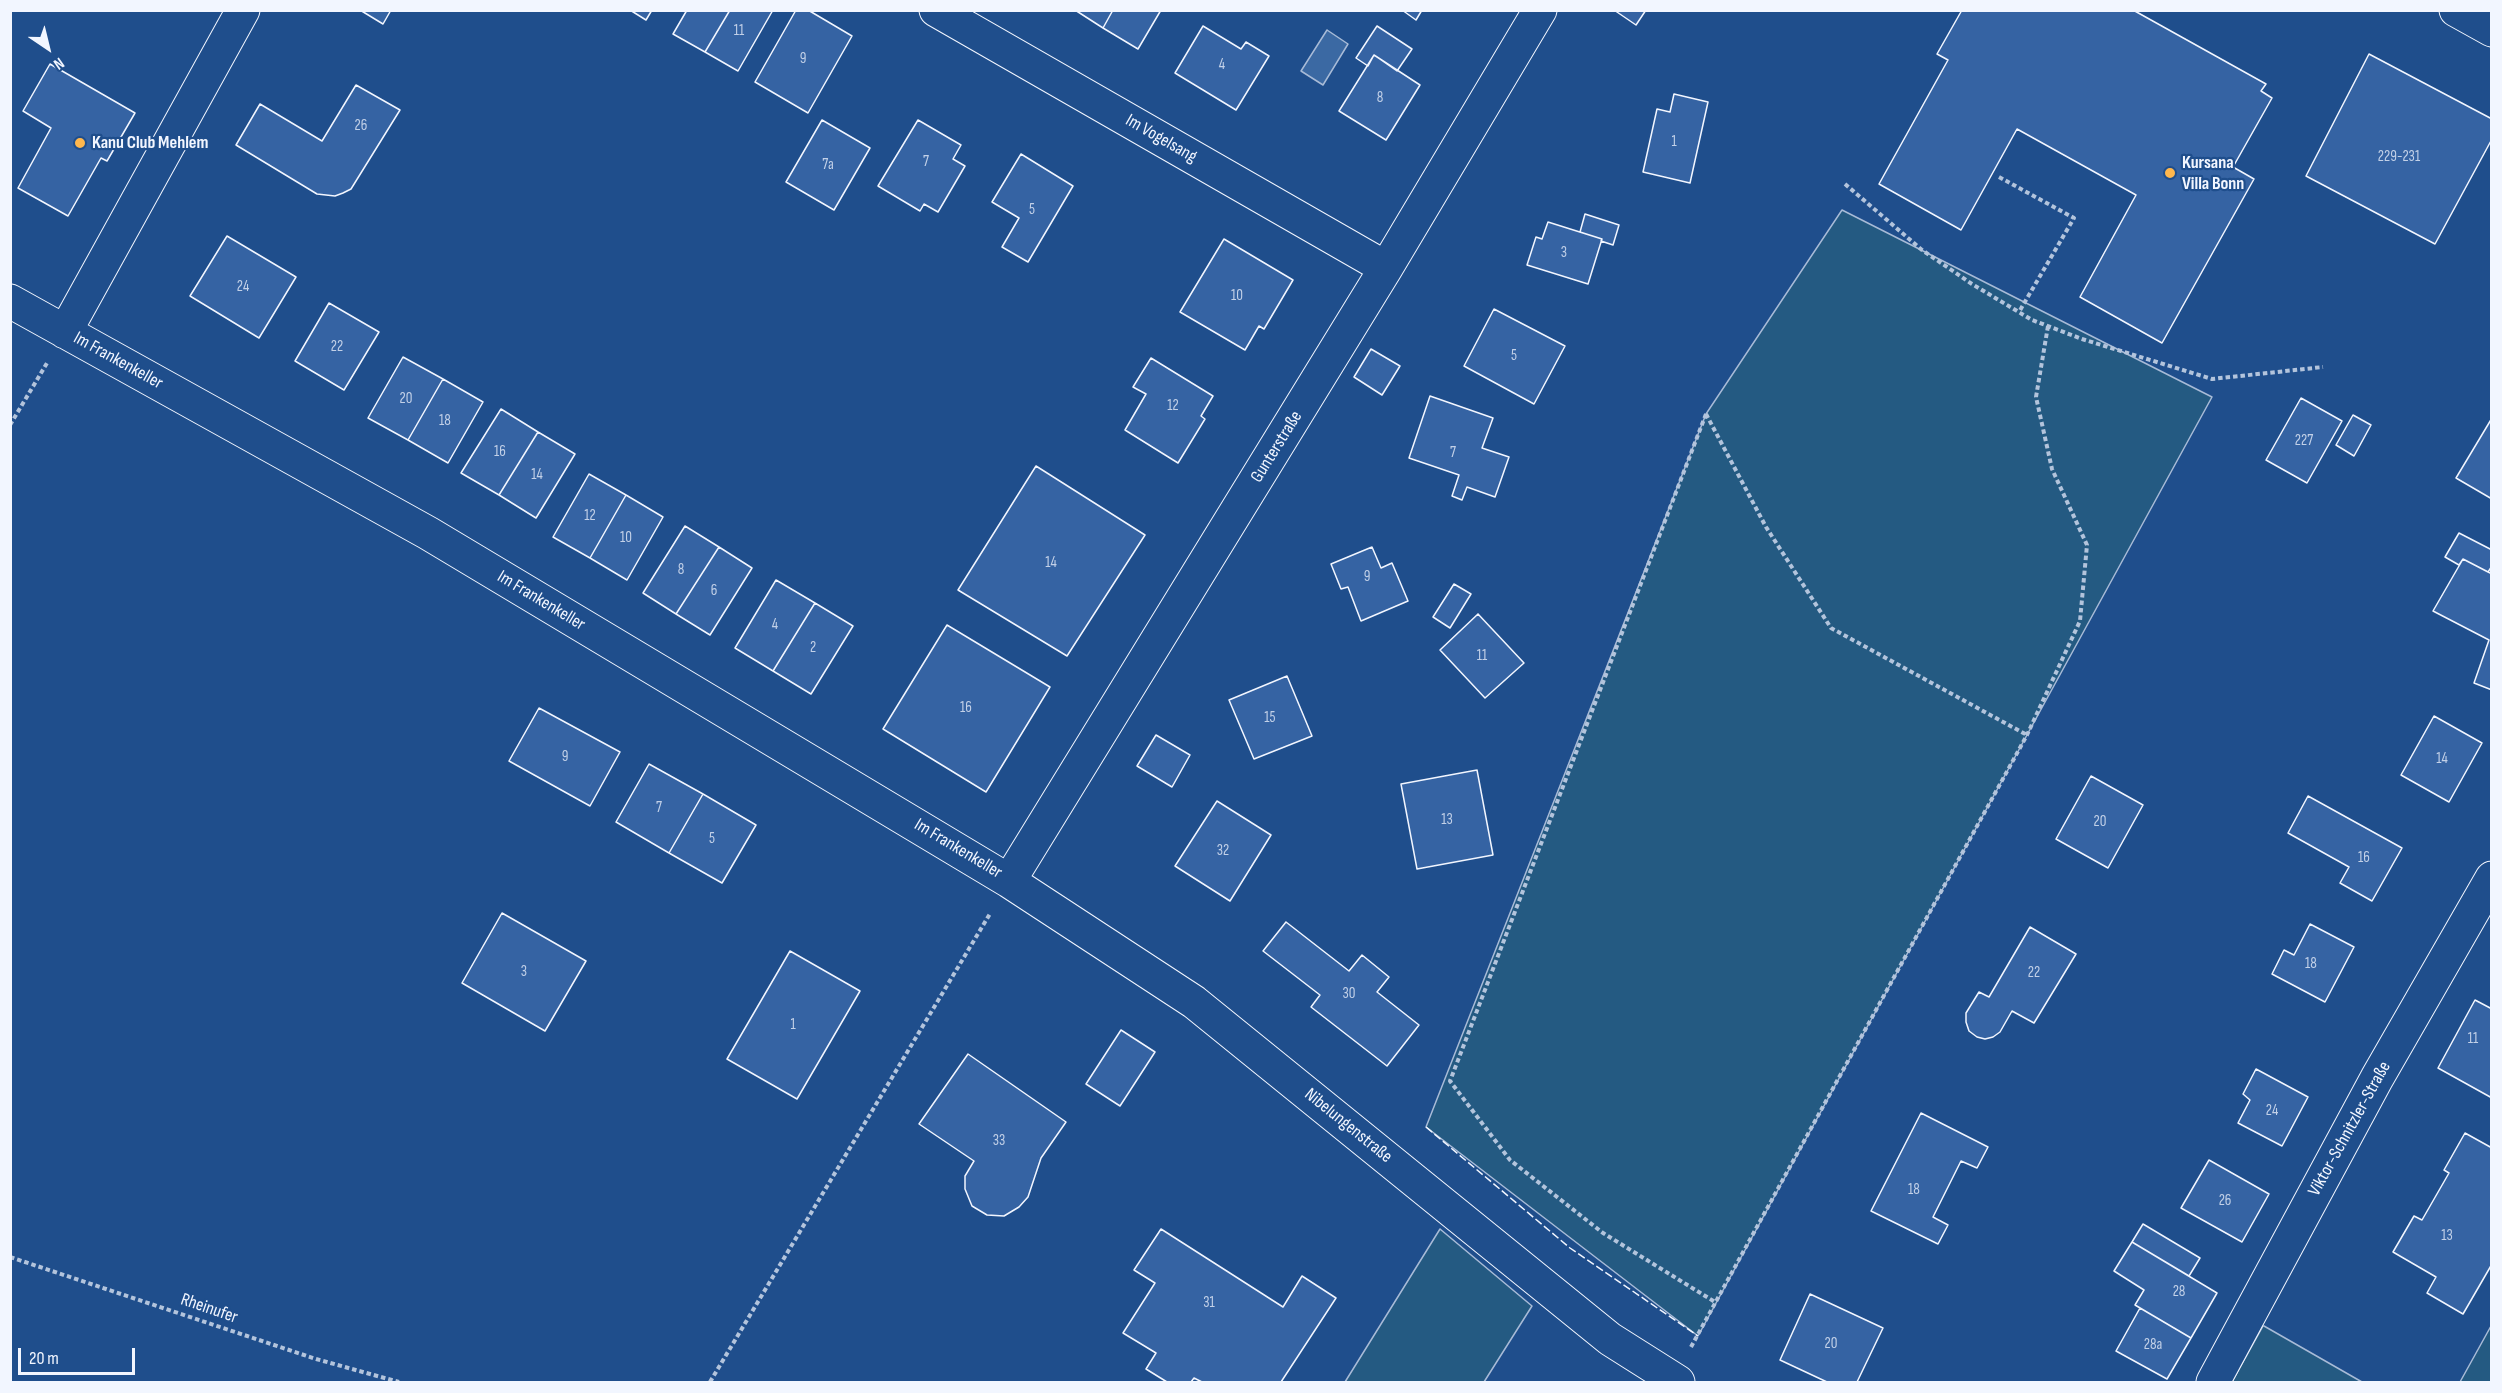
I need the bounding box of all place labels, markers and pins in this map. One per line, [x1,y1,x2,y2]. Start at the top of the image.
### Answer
place label: Kanu Club Mehlem [92,132,208,154]
marker: Kanu Club Mehlem [73,136,87,150]
place label: Kursana Villa Bonn [2182,152,2244,195]
marker: Kursana Villa Bonn [2163,166,2177,180]

